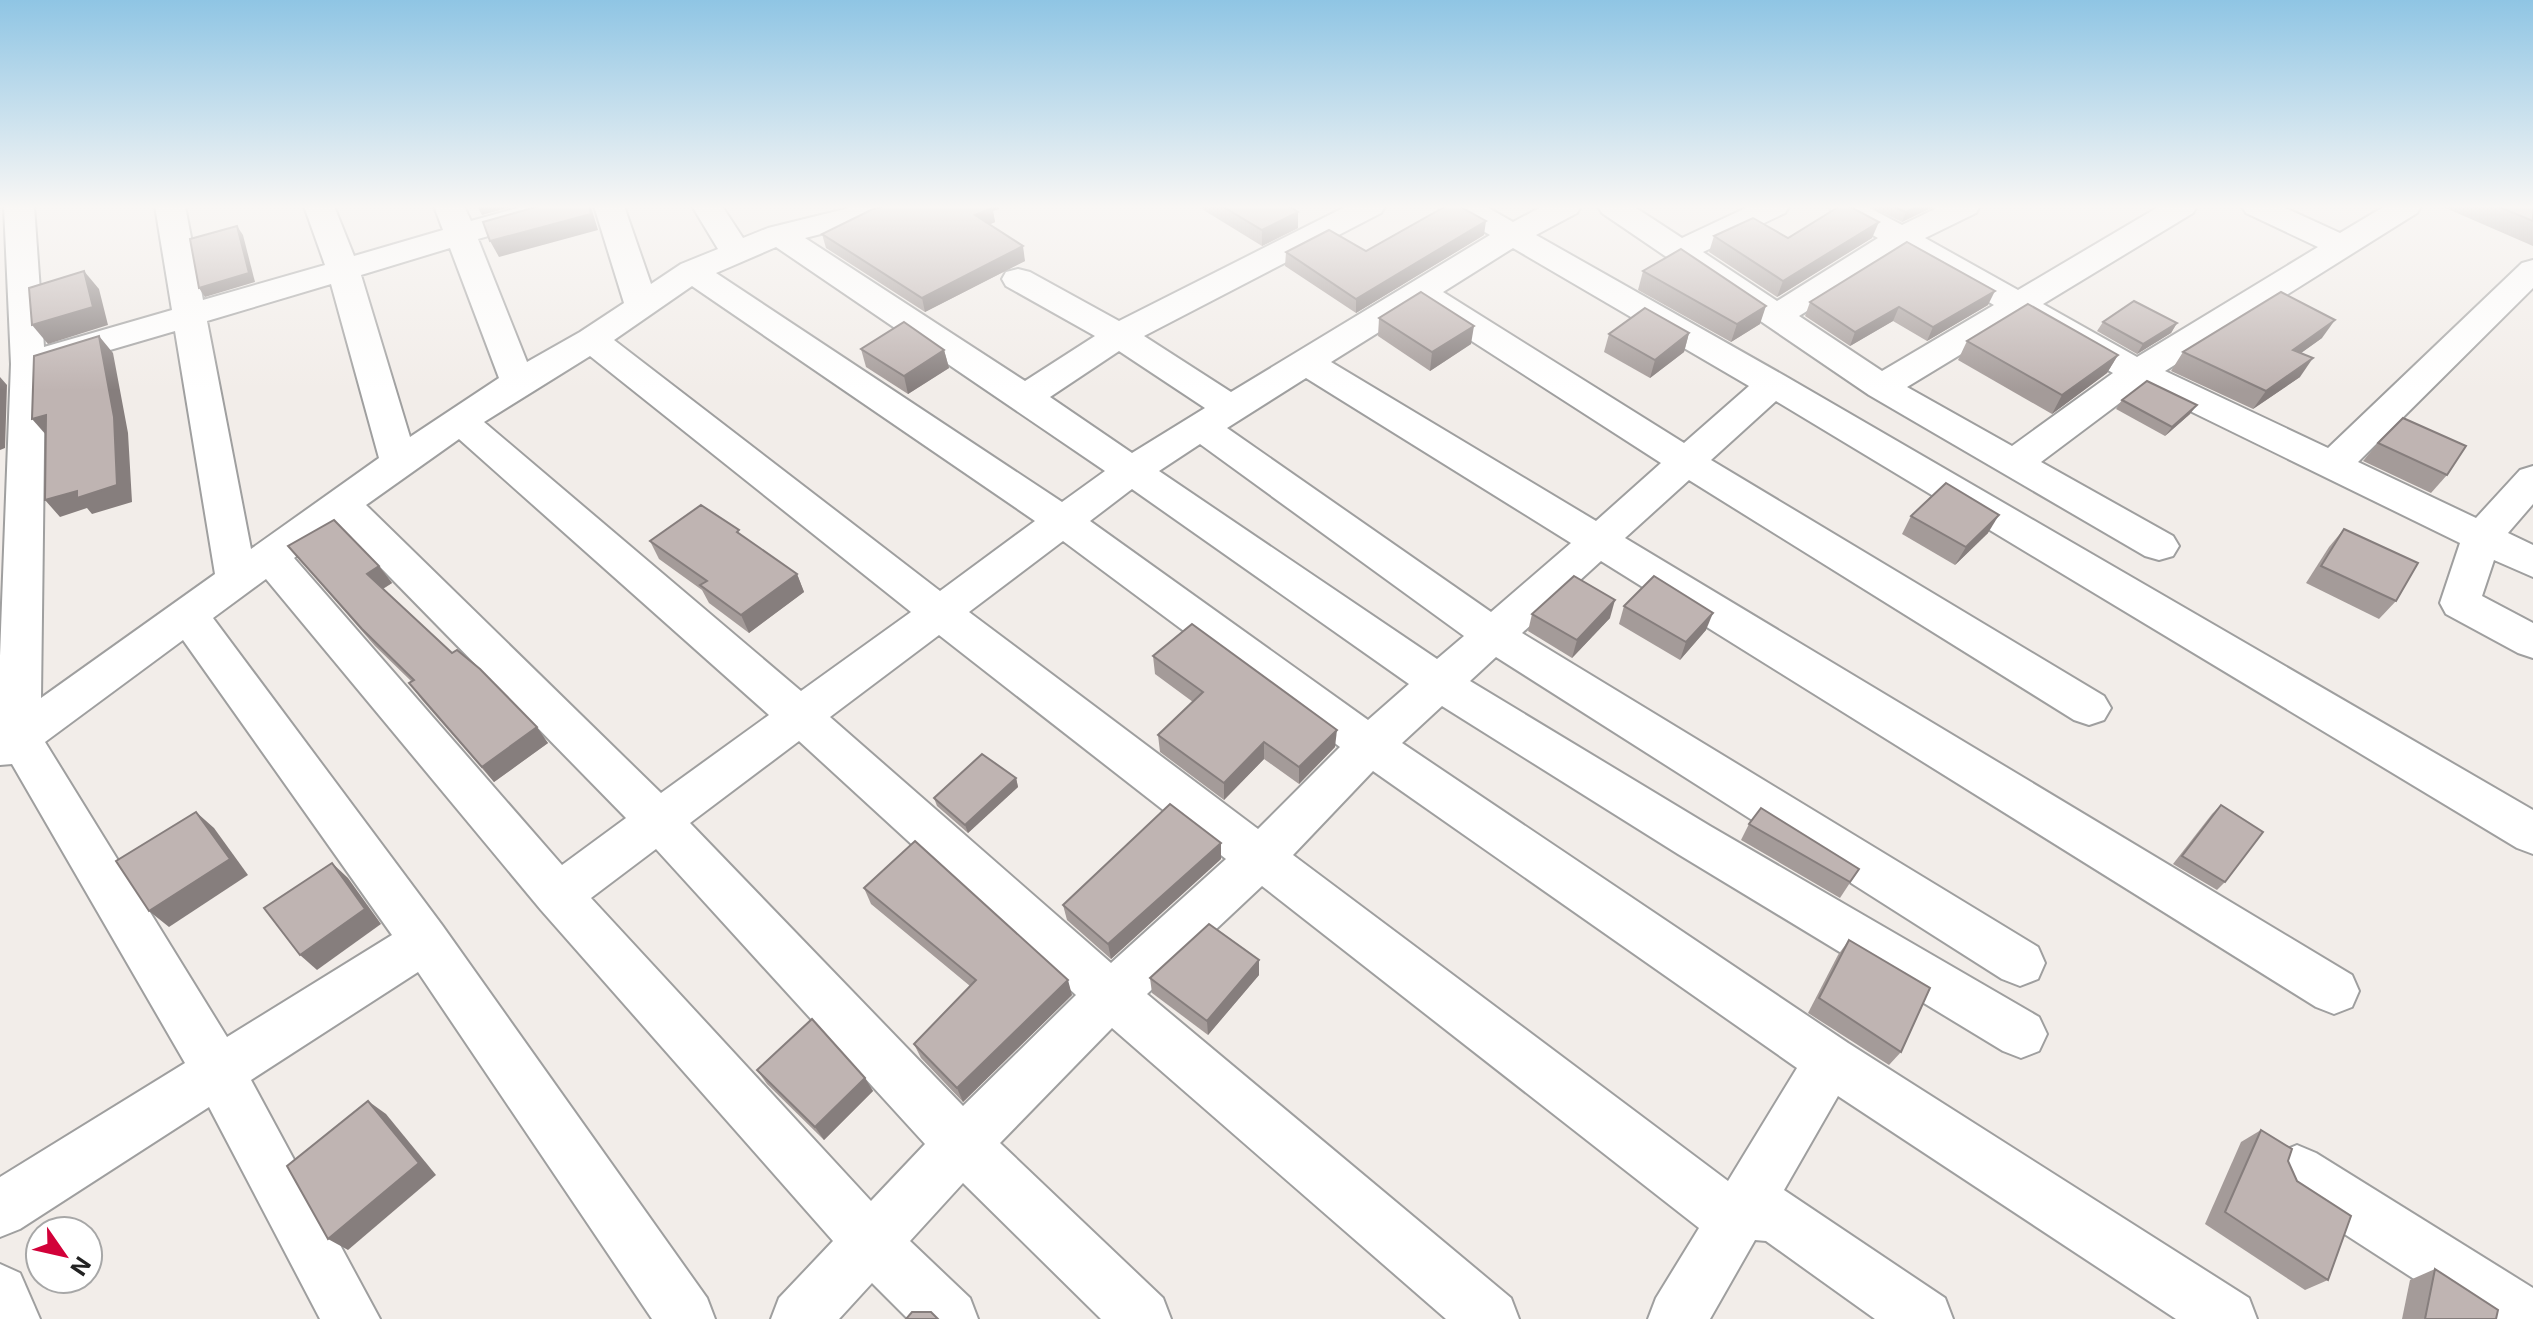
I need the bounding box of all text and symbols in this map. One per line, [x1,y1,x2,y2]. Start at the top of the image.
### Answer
north arrow [24,1215,104,1295]
text: N [65,1252,96,1280]

